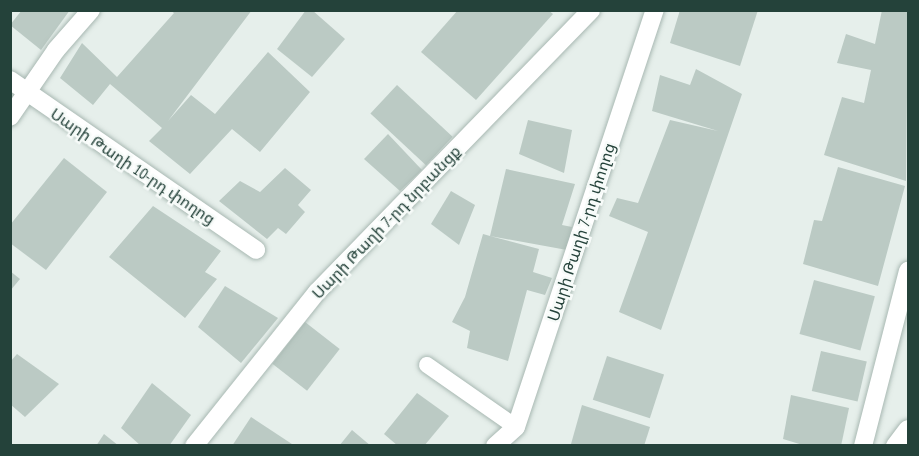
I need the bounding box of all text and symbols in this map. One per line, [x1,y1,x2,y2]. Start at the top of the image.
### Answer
street label: Սարի Թաղի 10-րդ փողոց [47,104,219,228]
street label: Սարի Թաղի 7-րդ փողոց [543,140,619,324]
street label: Սարի Թաղի 7-րդ նրբանցք [308,141,464,303]

